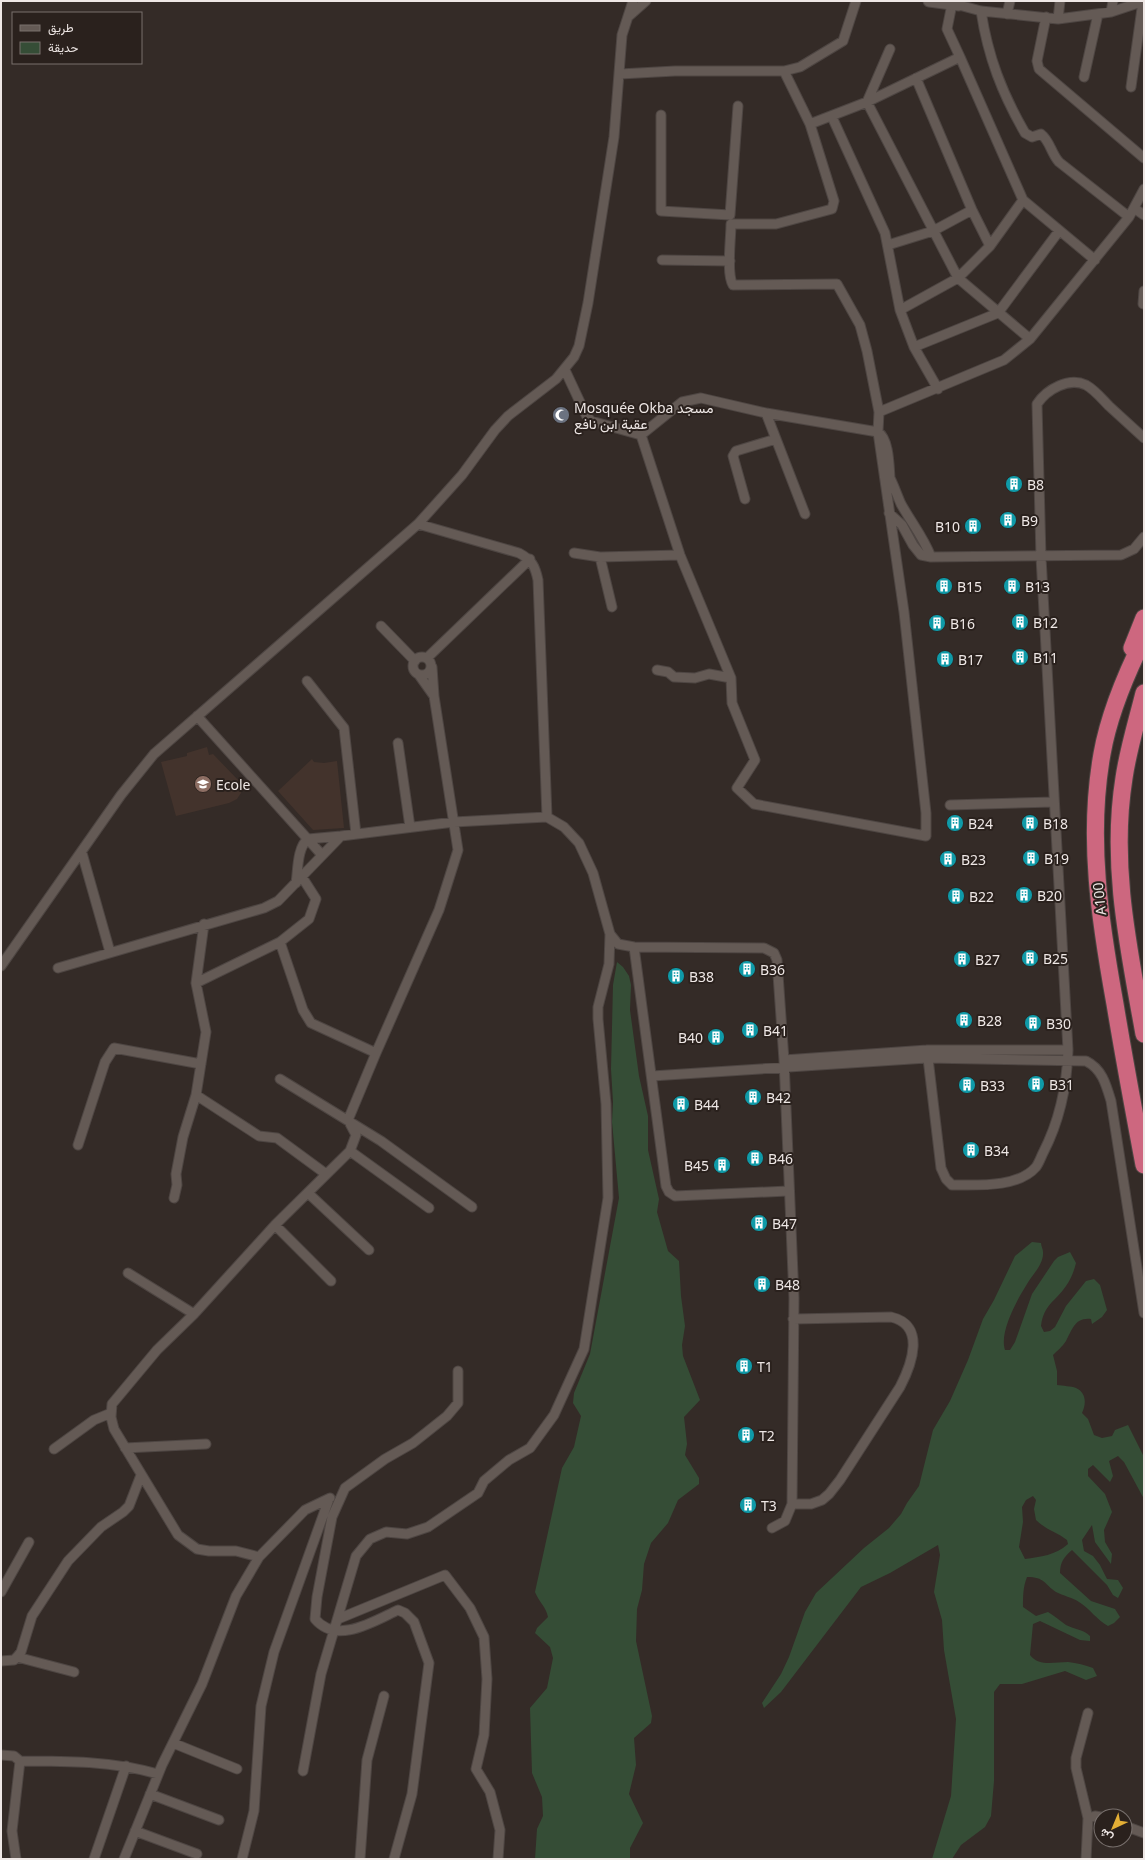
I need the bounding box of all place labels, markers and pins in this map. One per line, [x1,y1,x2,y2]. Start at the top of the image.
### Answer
place label: Mosquée Okba مسجد عقبة ابن نافع [574,398,713,435]
mosque icon: Mosquée Okba مسجد عقبة ابن نافع [551,405,571,425]
building icon: B8 [1004,474,1024,494]
place label: B8 [1027,475,1044,494]
building icon: B9 [998,510,1018,530]
place label: B9 [1021,511,1038,530]
building icon: B10 [963,516,983,536]
place label: B10 [935,517,960,536]
building icon: B15 [934,576,954,596]
building icon: B13 [1002,576,1022,596]
place label: B15 [957,577,982,596]
place label: B13 [1025,577,1050,596]
building icon: B12 [1010,612,1030,632]
building icon: B16 [927,613,947,633]
place label: B12 [1033,613,1058,632]
place label: B16 [950,614,975,633]
building icon: B11 [1010,647,1030,667]
place label: B11 [1033,648,1058,667]
building icon: B17 [935,649,955,669]
place label: B17 [958,650,983,669]
school or university icon: Ecole [193,774,213,794]
place label: Ecole [216,775,251,794]
building icon: B24 [945,813,965,833]
building icon: B18 [1020,813,1040,833]
place label: B24 [968,814,993,833]
place label: B18 [1043,814,1068,833]
building icon: B19 [1021,848,1041,868]
building icon: B23 [938,849,958,869]
place label: B19 [1044,849,1069,868]
place label: B23 [961,850,986,869]
building icon: B20 [1014,885,1034,905]
building icon: B22 [946,886,966,906]
place label: B20 [1037,886,1062,905]
place label: B22 [969,887,994,906]
building icon: B25 [1020,948,1040,968]
building icon: B27 [952,949,972,969]
place label: B25 [1043,949,1068,968]
place label: B27 [975,950,1000,969]
building icon: B36 [737,959,757,979]
place label: B36 [760,960,785,979]
building icon: B38 [666,966,686,986]
place label: B38 [689,967,714,986]
building icon: B28 [954,1010,974,1030]
place label: B28 [977,1011,1002,1030]
building icon: B30 [1023,1013,1043,1033]
place label: B30 [1046,1014,1071,1033]
building icon: B41 [740,1020,760,1040]
place label: B41 [763,1021,788,1040]
building icon: B40 [706,1027,726,1047]
place label: B40 [678,1028,703,1047]
building icon: B31 [1026,1074,1046,1094]
building icon: B33 [957,1075,977,1095]
place label: B31 [1049,1075,1074,1094]
place label: B33 [980,1076,1005,1095]
building icon: B42 [743,1087,763,1107]
place label: B42 [766,1088,791,1107]
building icon: B44 [671,1094,691,1114]
place label: B44 [694,1095,719,1114]
building icon: B34 [961,1140,981,1160]
place label: B34 [984,1141,1009,1160]
building icon: B46 [745,1148,765,1168]
place label: B46 [768,1149,793,1168]
building icon: B45 [712,1155,732,1175]
place label: B45 [684,1156,709,1175]
building icon: B47 [749,1213,769,1233]
place label: B47 [772,1214,797,1233]
building icon: B48 [752,1274,772,1294]
place label: B48 [775,1275,800,1294]
building icon: T1 [734,1356,754,1376]
place label: T1 [757,1357,773,1376]
building icon: T2 [736,1425,756,1445]
place label: T2 [759,1426,775,1445]
building icon: T3 [738,1495,758,1515]
place label: T3 [761,1496,777,1515]

